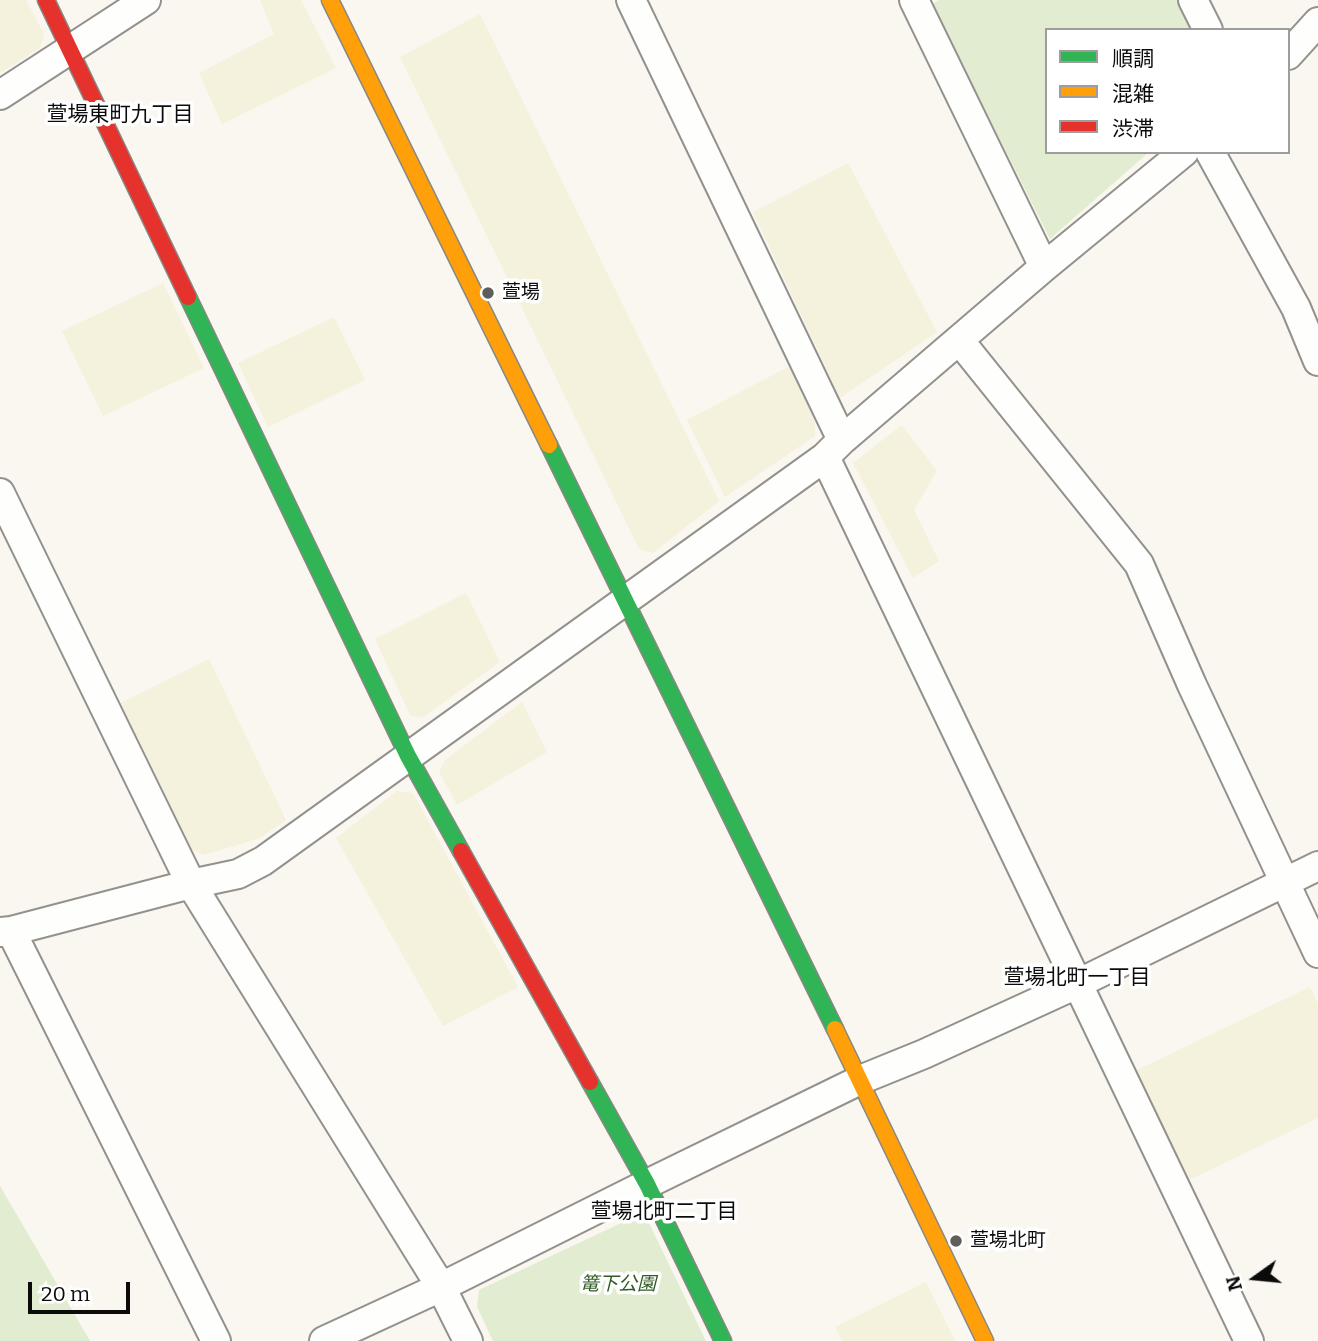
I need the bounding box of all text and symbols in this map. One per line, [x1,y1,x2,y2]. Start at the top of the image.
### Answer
legend [1045,28,1290,154]
text: 順調 [1112,46,1154,72]
text: 混雑 [1112,81,1154,107]
district label: 萱場東町九丁目 [47,102,193,128]
text: 渋滞 [1112,116,1154,142]
place label: 萱場 [502,282,540,304]
marker: 萱場 [480,285,496,301]
district label: 萱場北町一丁目 [1004,965,1150,991]
district label: 萱場北町二丁目 [591,1199,737,1225]
place label: 萱場北町 [970,1230,1046,1252]
marker: 萱場北町 [948,1233,964,1249]
north arrow [1220,1243,1290,1313]
scale bar [32,1268,133,1312]
park label: 篭下公園 [580,1274,656,1296]
text: N [1221,1274,1247,1294]
text: 20 m [41,1281,90,1307]

